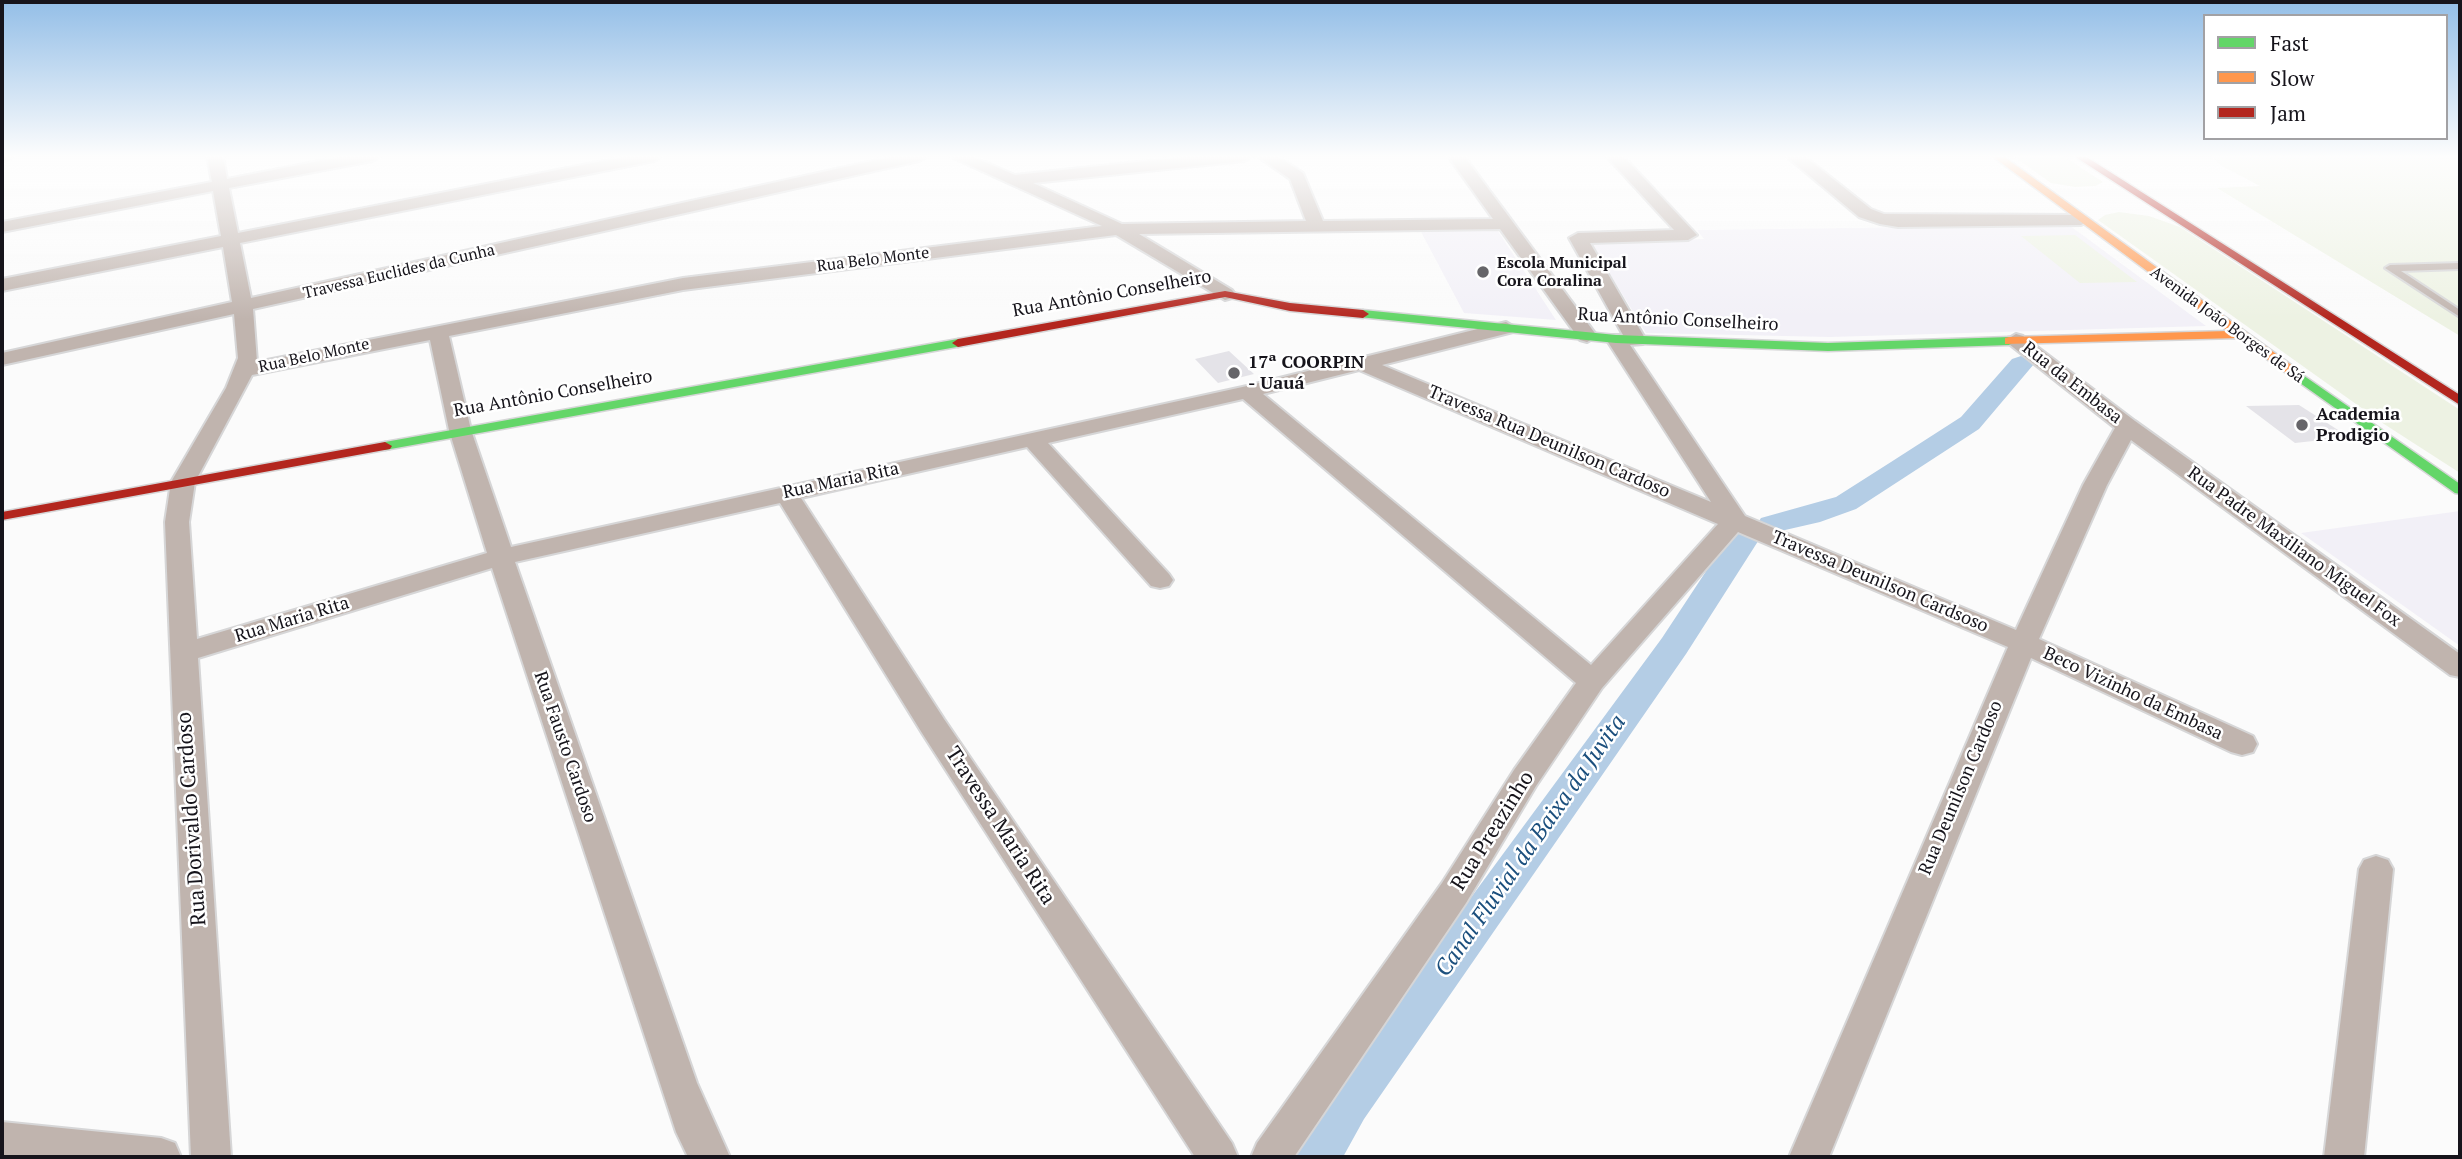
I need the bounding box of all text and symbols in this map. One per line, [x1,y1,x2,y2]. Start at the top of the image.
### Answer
legend [2203,14,2448,140]
text: Fast [2270,29,2309,57]
text: Slow [2270,64,2314,92]
text: Jam [2270,99,2306,127]
street label: Travessa Euclides da Cunha [301,241,497,303]
street label: Rua Belo Monte [816,244,930,276]
place label: Escola Municipal Cora Coralina [1497,253,1627,291]
street label: Avenida João Borges de Sá [2146,263,2308,387]
marker: Escola Municipal Cora Coralina [1475,264,1491,280]
street label: Rua Antônio Conselheiro [1011,266,1213,322]
street label: Rua Antônio Conselheiro [1577,304,1779,336]
street label: Rua Belo Monte [257,335,371,377]
street label: Rua da Embasa [2018,337,2126,429]
place label: 17ª COORPIN - Uauá [1248,352,1364,394]
marker: 17ª COORPIN - Uauá [1226,365,1242,381]
street label: Rua Antônio Conselheiro [452,366,654,422]
street label: Travessa Rua Deunilson Cardoso [1425,381,1673,503]
place label: Academia Prodigio [2316,404,2400,446]
marker: Academia Prodigio [2294,417,2310,433]
street label: Rua Maria Rita [781,458,901,504]
street label: Rua Padre Maxiliano Miguel Fox [2183,462,2405,632]
street label: Travessa Deunilson Cardsoso [1769,527,1991,637]
street label: Rua Maria Rita [232,592,352,648]
street label: Beco Vizinho da Embasa [2040,643,2226,745]
street label: Rua Fausto Cardoso [529,669,601,825]
street label: Rua Deunilson Cardoso [1915,698,2007,878]
water label: Canal Fluvial da Baixa da Juvita [1430,710,1632,982]
street label: Rua Dorivaldo Cardoso [172,711,212,927]
street label: Travessa Maria Rita [940,742,1060,910]
street label: Rua Preazinho [1446,767,1540,895]

